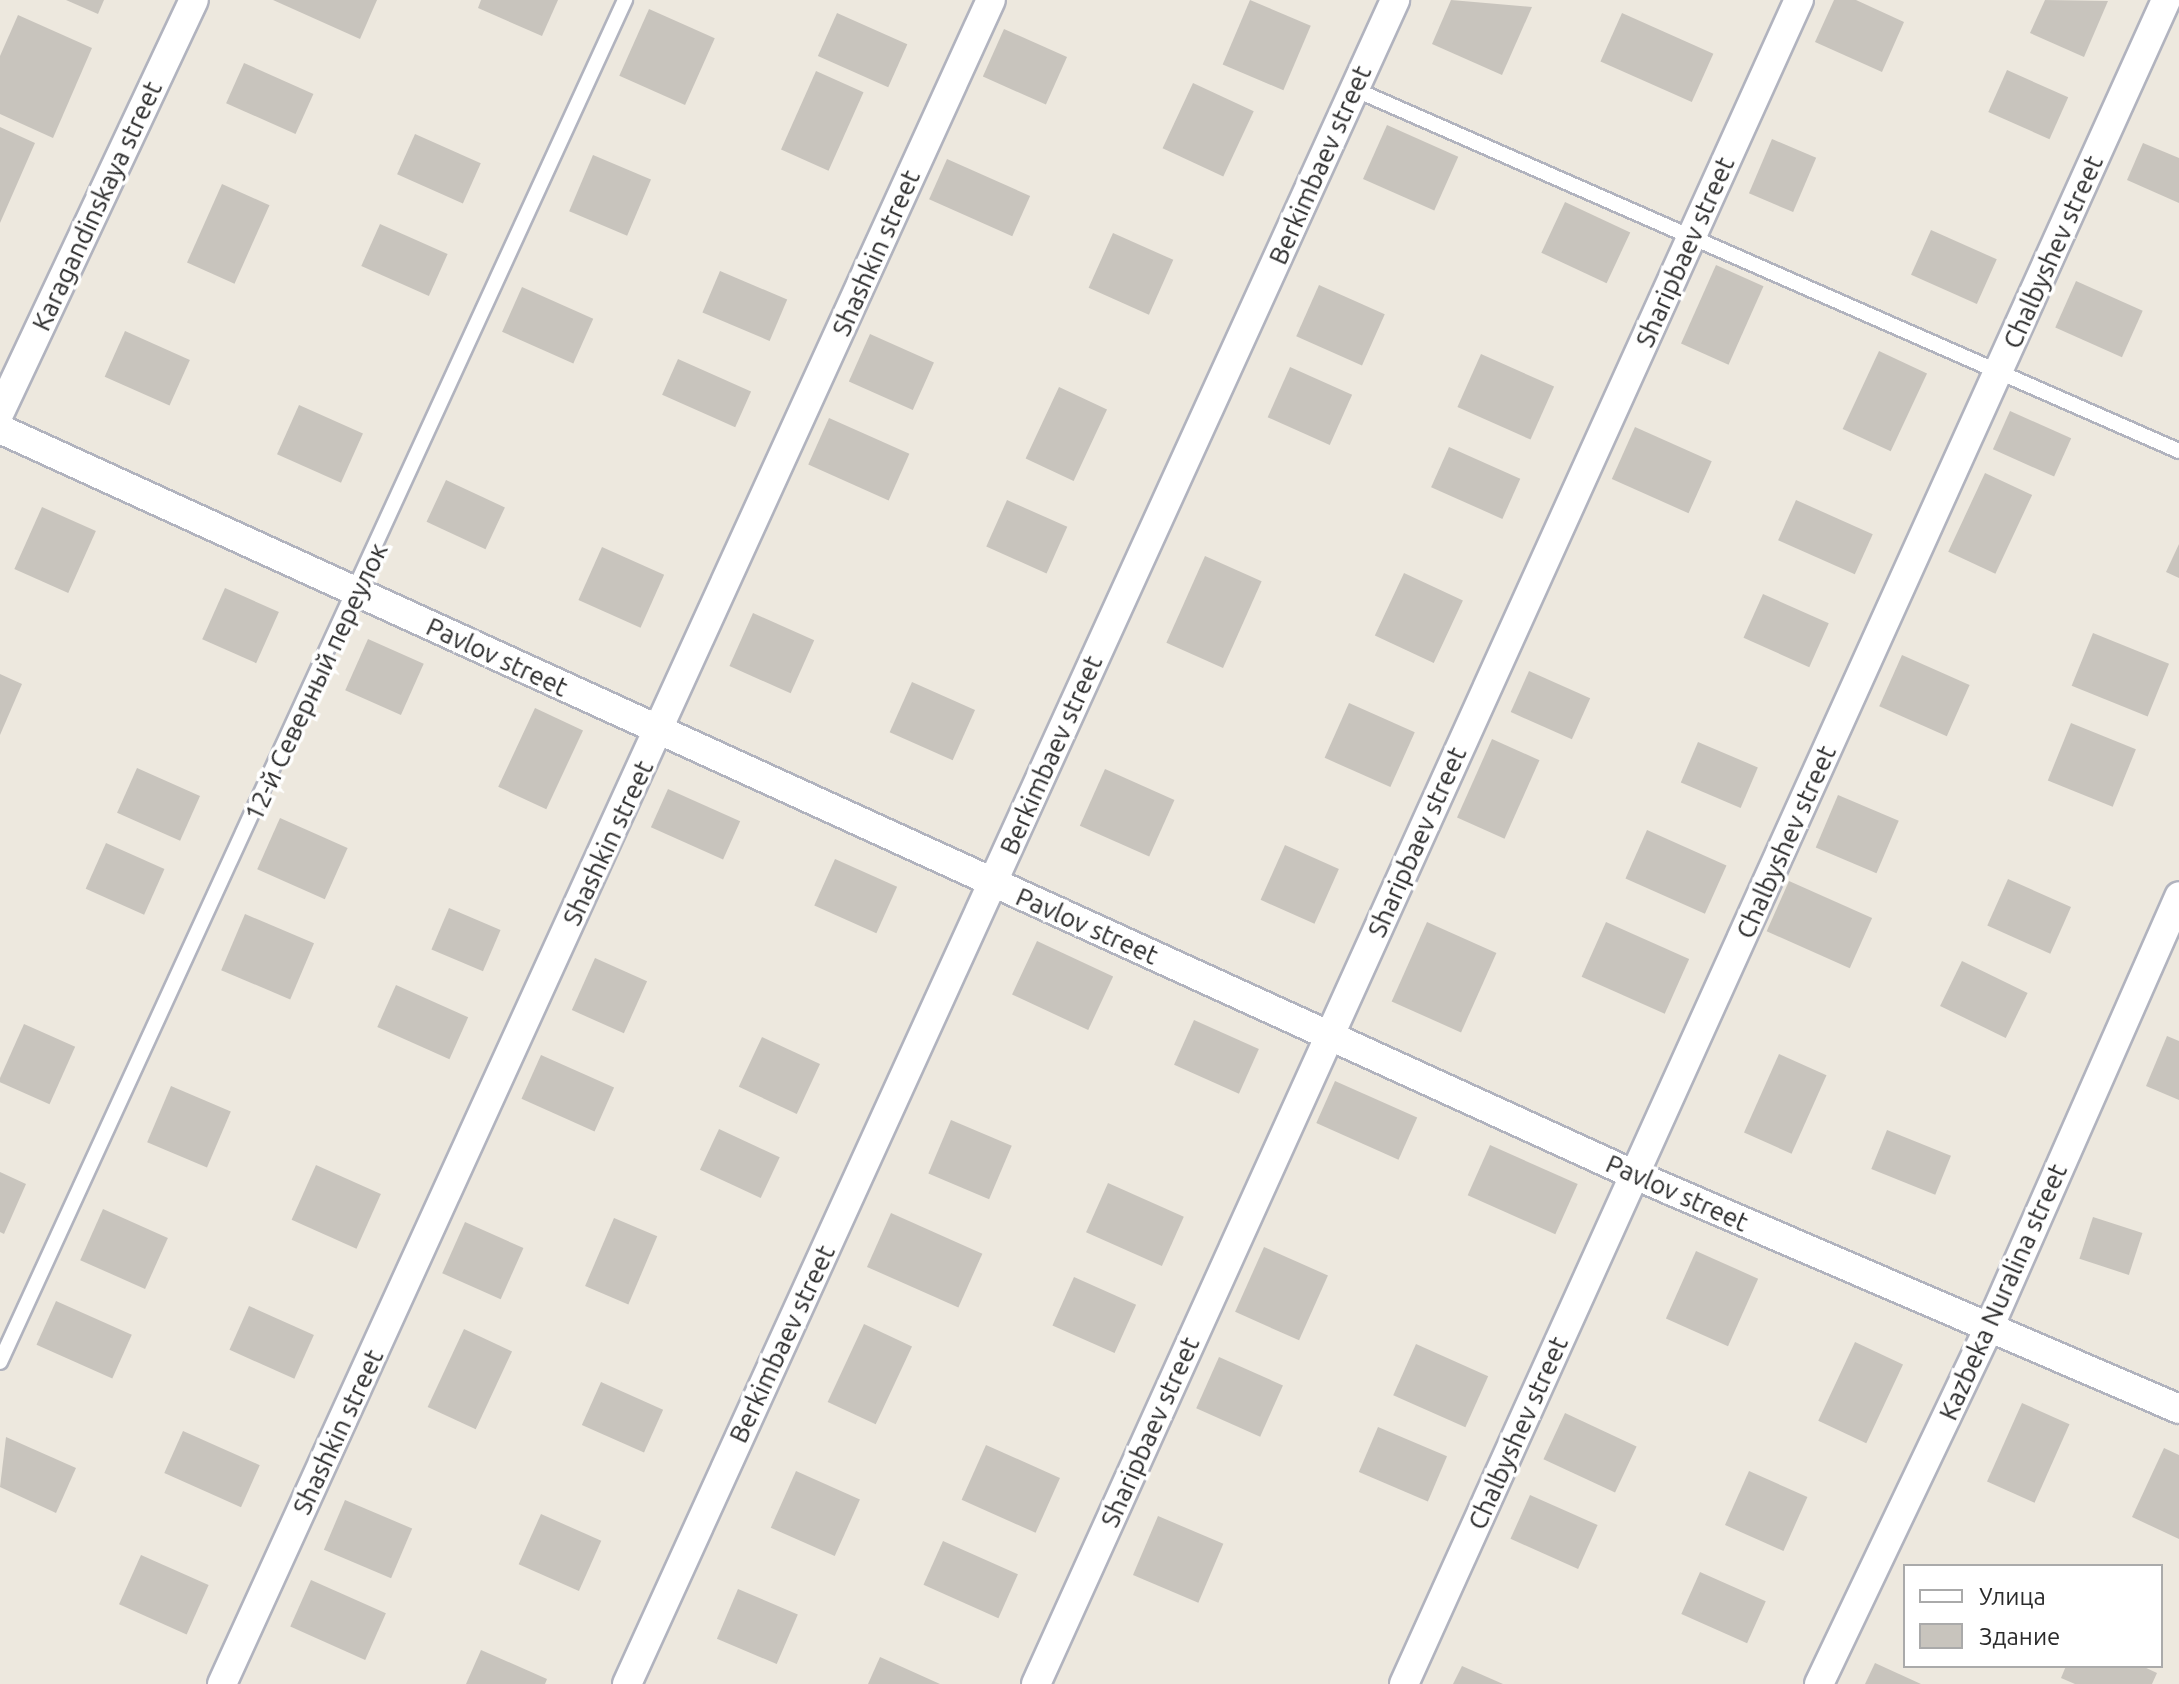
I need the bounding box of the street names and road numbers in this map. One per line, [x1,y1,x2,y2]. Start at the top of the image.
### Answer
street label: Berkimbaev street [1262,61,1378,269]
street label: Karagandinskaya street [25,76,169,336]
street label: Chalbyshev street [1996,151,2110,353]
street label: Sharipbaev street [1629,152,1741,352]
street label: Shashkin street [825,165,927,341]
street label: 12-й Северный переулок [238,538,394,826]
street label: Pavlov street [421,611,573,703]
street label: Berkimbaev street [993,651,1109,859]
street label: Chalbyshev street [1729,741,1843,943]
street label: Sharipbaev street [1361,742,1473,942]
street label: Shashkin street [556,756,660,930]
street label: Pavlov street [1011,881,1163,971]
street label: Pavlov street [1601,1148,1753,1238]
street label: Kazbeka Nuralina street [1932,1159,2074,1425]
street label: Berkimbaev street [723,1240,841,1448]
street label: Sharipbaev street [1094,1332,1206,1532]
street label: Chalbyshev street [1461,1332,1575,1534]
street label: Shashkin street [286,1345,390,1519]

